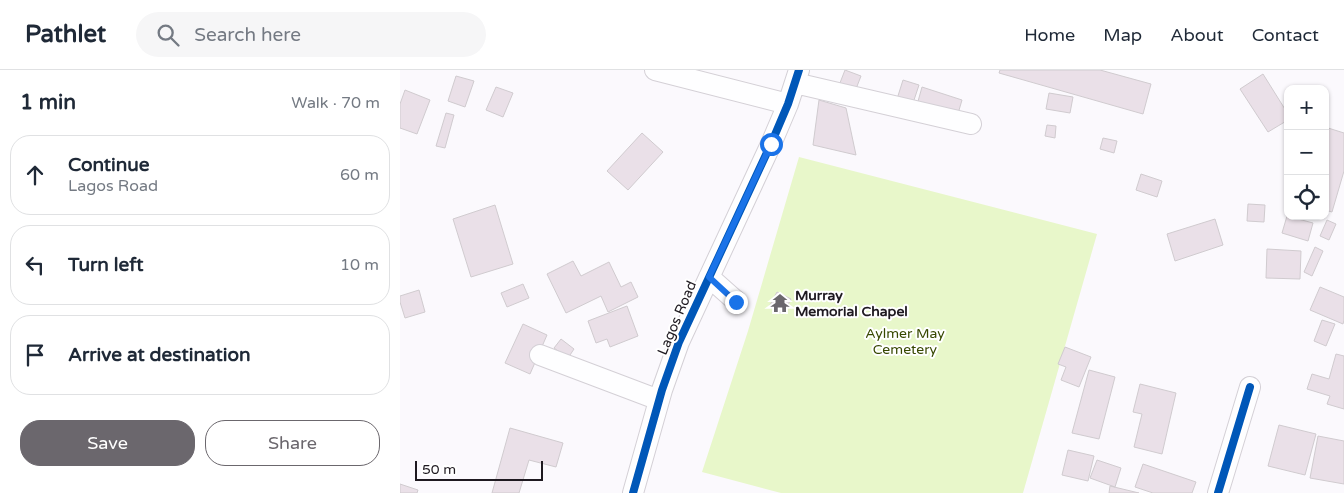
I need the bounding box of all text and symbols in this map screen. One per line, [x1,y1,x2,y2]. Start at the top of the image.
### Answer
search box [136,12,486,57]
text: Pathlet [25,20,106,49]
icon: search [154,21,182,49]
text: Search here [194,24,301,46]
text: Home [1024,24,1075,46]
text: Map [1103,24,1142,46]
text: About [1170,24,1224,46]
text: Contact [1252,24,1319,46]
map controls [1284,85,1329,220]
button: + [1284,85,1329,130]
text: 1 min [20,90,76,115]
text: Walk · 70 m [291,93,380,113]
button: − [1284,130,1329,175]
route start [760,133,783,156]
text: Continue [68,154,150,176]
icon: ahead [21,161,49,189]
text: 60 m [340,165,379,185]
button: locate [1284,175,1329,220]
text: Lagos Road [68,176,158,196]
icon: left [21,251,49,279]
text: Turn left [68,254,144,276]
text: 10 m [340,255,379,275]
street label: Lagos Road [654,278,700,358]
place label: Murray Memorial Chapel [795,287,908,320]
route end [725,291,748,314]
temple icon: Murray Memorial Chapel [769,292,791,314]
park label: Aylmer May Cemetery [865,325,945,358]
icon: arrive [21,341,49,369]
text: Arrive at destination [68,344,251,366]
button: Save [20,420,195,466]
button: Share [205,420,380,466]
scale bar [415,458,542,481]
text: 50 m [422,461,456,478]

